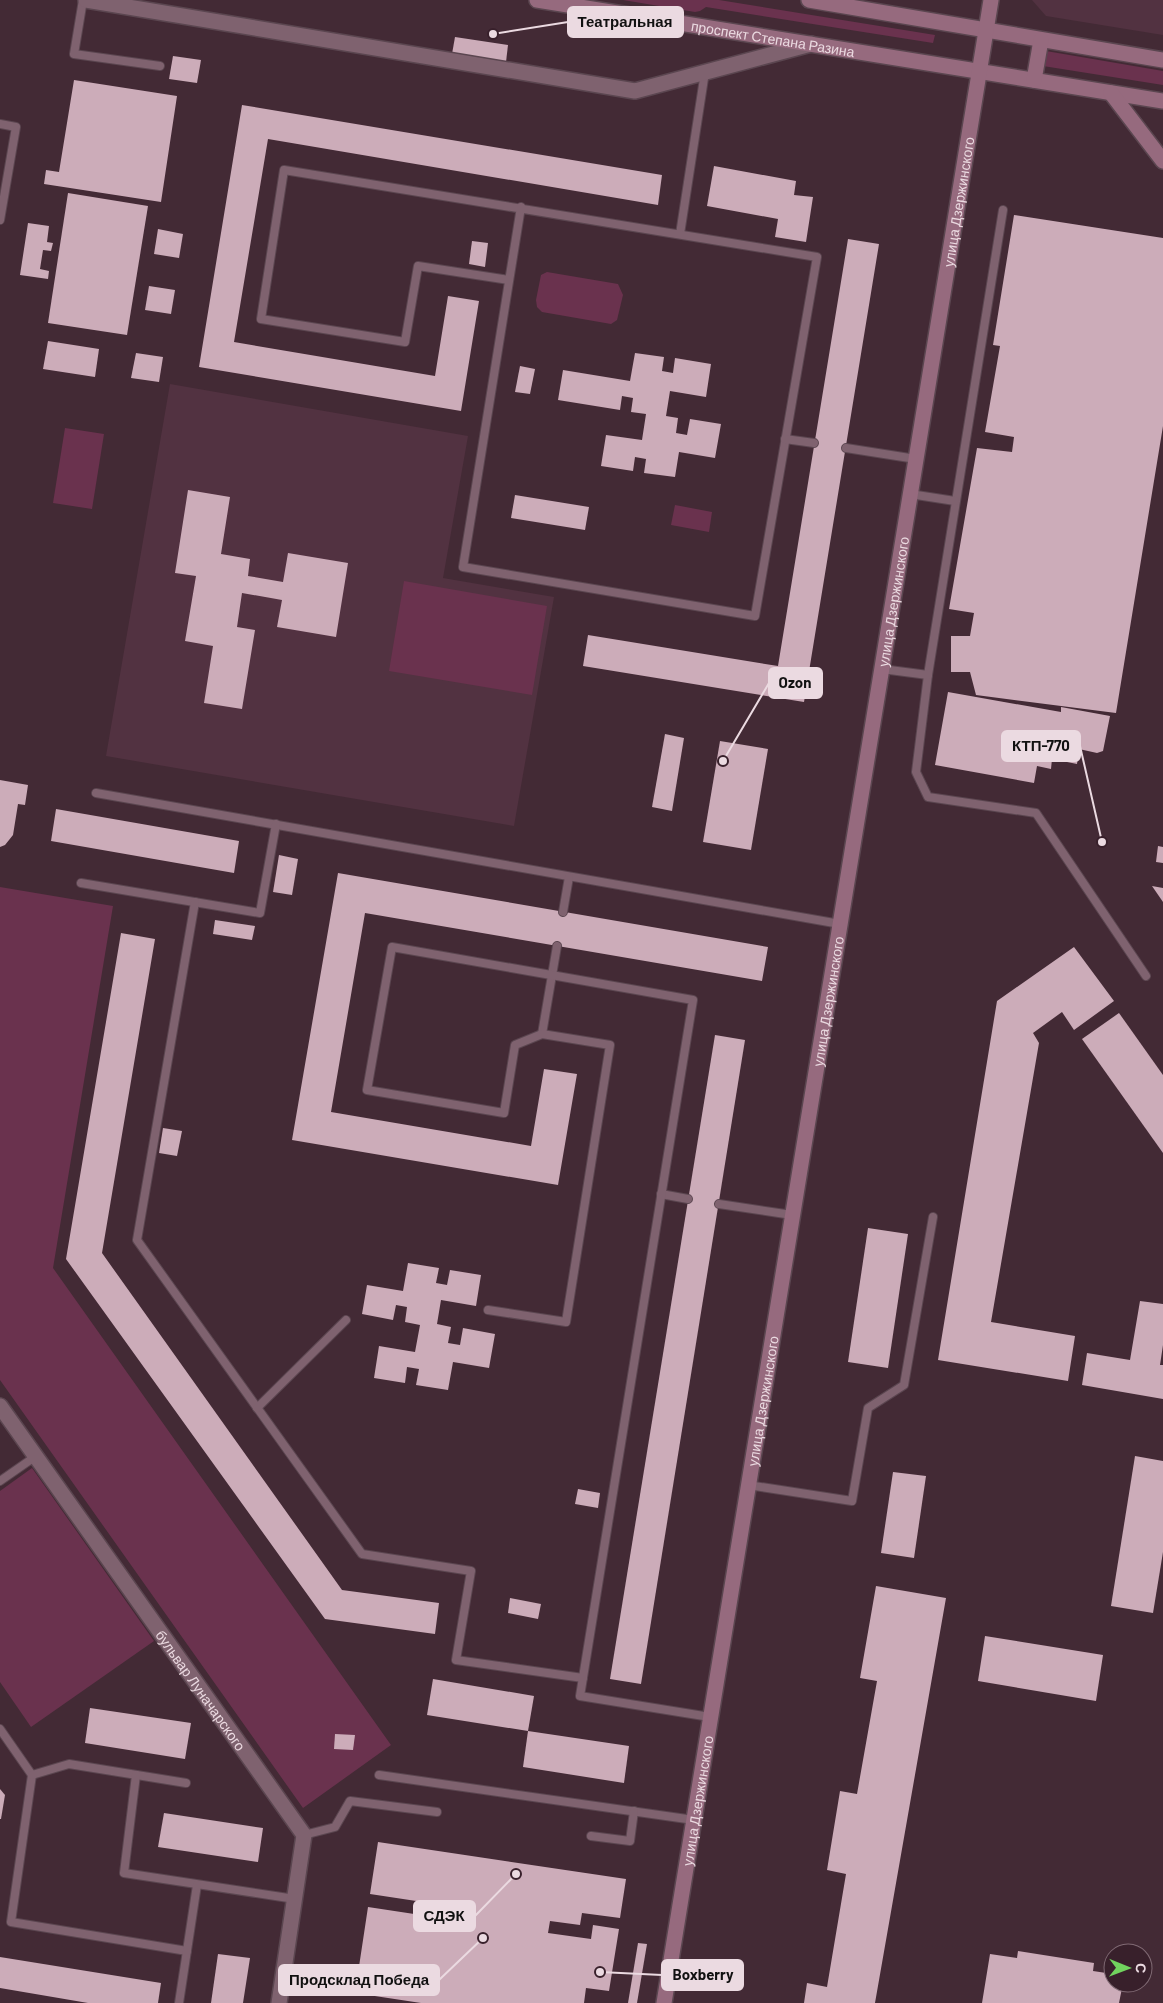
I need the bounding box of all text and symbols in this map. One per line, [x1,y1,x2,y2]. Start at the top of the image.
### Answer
callout: Театральная [568,7,683,37]
text: Театральная [578,12,672,30]
street label: проспект Степана Разина [690,17,856,60]
street label: улица Дзержинского [939,135,977,268]
street label: улица Дзержинского [874,535,912,668]
callout: Ozon [769,668,822,698]
text: Ozon [779,673,811,691]
callout: КТП-770 [1002,731,1080,761]
text: КТП-770 [1012,736,1070,754]
street label: улица Дзержинского [809,935,847,1068]
street label: улица Дзержинского [743,1334,781,1467]
street label: бульвар Луначарского [153,1626,250,1754]
street label: улица Дзержинского [678,1734,716,1867]
callout: СДЭК [414,1901,475,1931]
text: СДЭК [423,1906,465,1924]
north arrow [1103,1943,1153,1993]
callout: Boxberry [662,1960,743,1990]
text: С [1133,1963,1150,1973]
callout: Продсклад Победа [279,1965,439,1995]
text: Boxberry [672,1965,734,1983]
text: Продсклад Победа [289,1970,430,1988]

